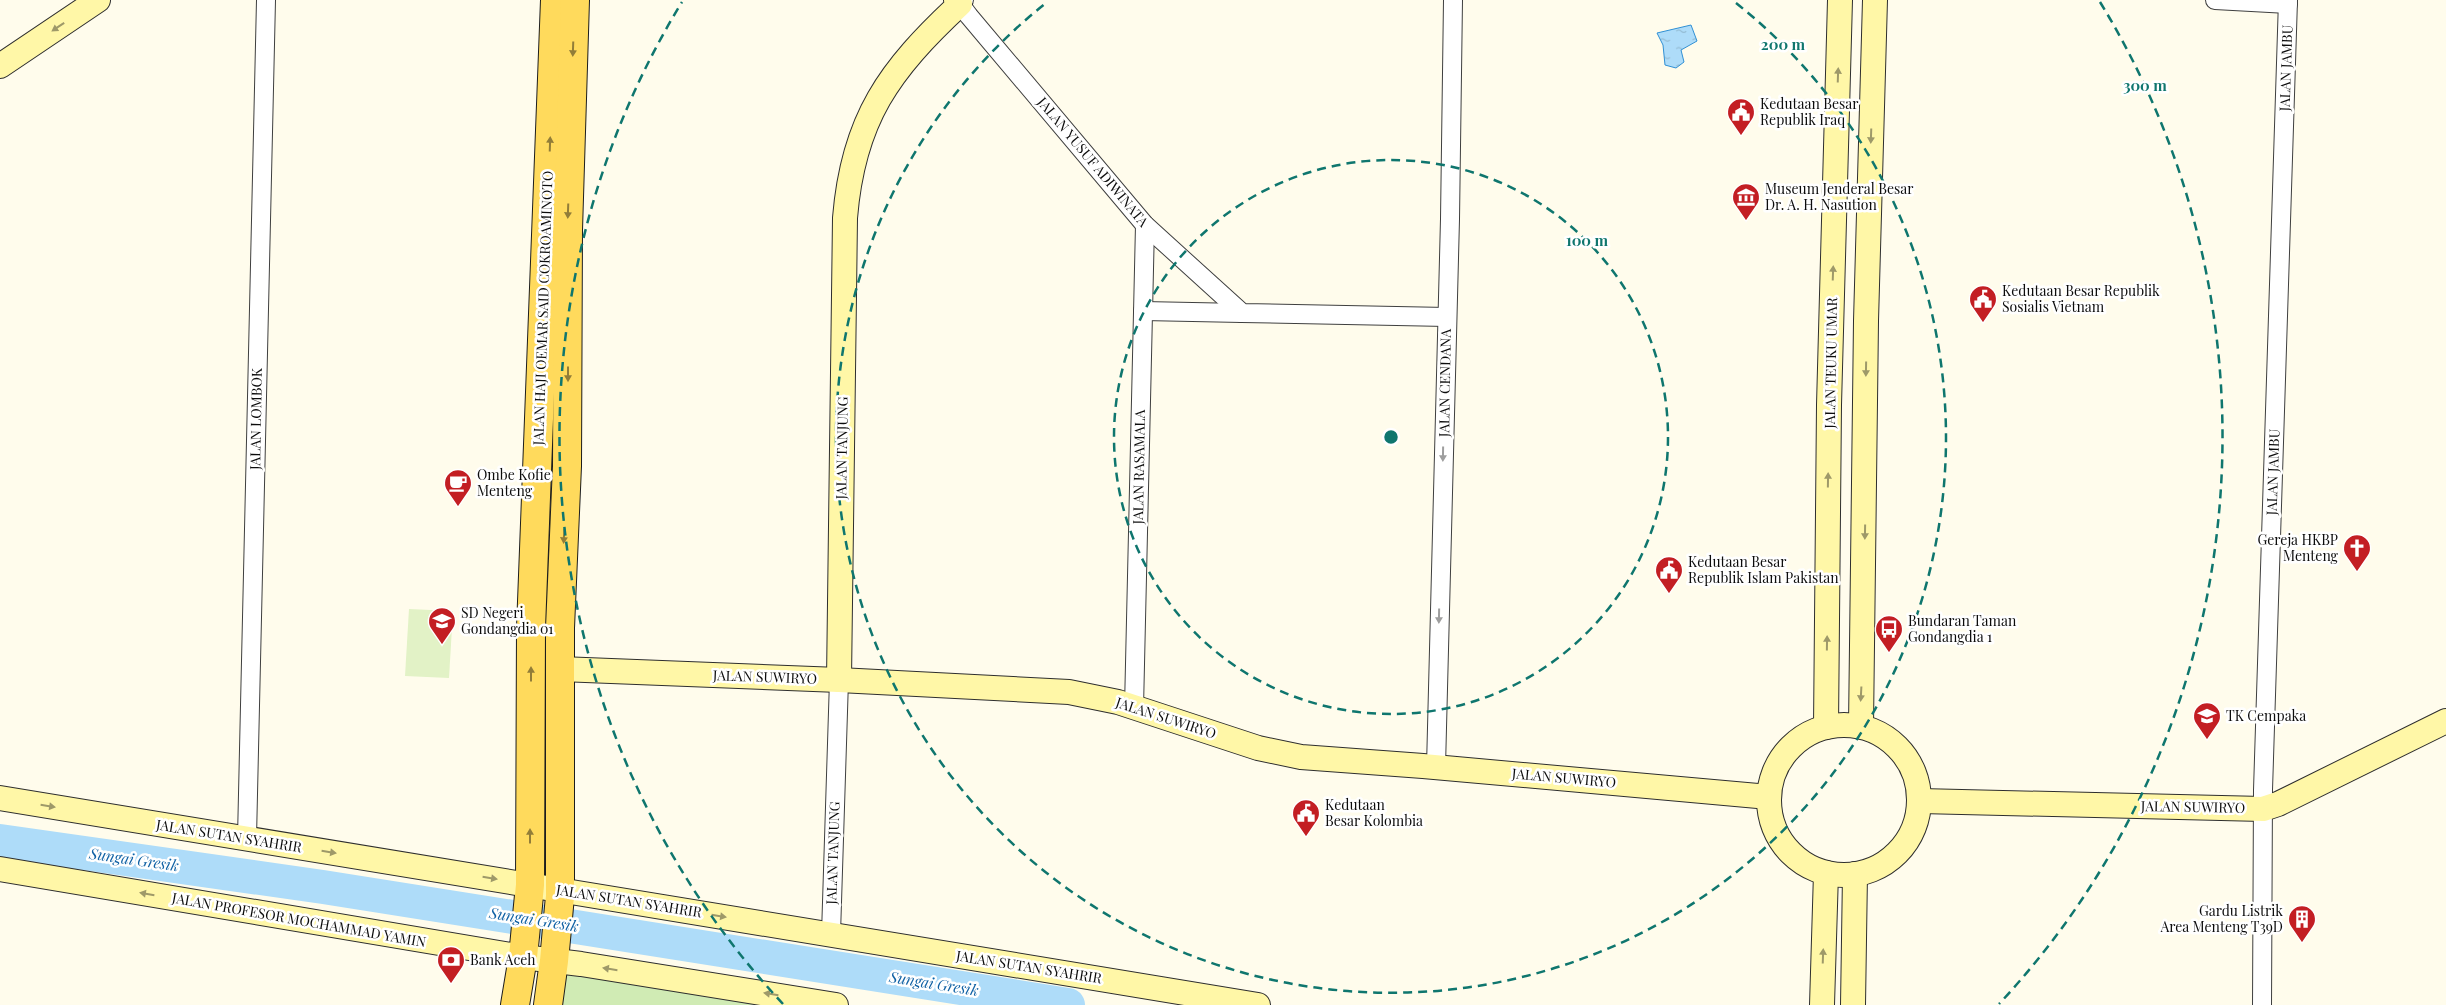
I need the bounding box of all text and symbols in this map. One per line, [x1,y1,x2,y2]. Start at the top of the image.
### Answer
one-way arrow [51,22,65,32]
street label: JALAN JAMBU [2274,24,2297,113]
text: 200 m [1761,34,1806,54]
one-way arrow [569,41,577,57]
one-way arrow [1834,67,1842,83]
text: 300 m [2123,75,2167,95]
street label: JALAN YUSUF ADIWINATA [1033,92,1153,231]
place label: Kedutaan Besar Republik Iraq [1760,94,1859,129]
public building icon: Kedutaan Besar Republik Iraq [1726,97,1756,136]
one-way arrow [1867,128,1875,144]
one-way arrow [546,136,554,152]
street label: JALAN HAJI OEMAR SAID COKROAMINOTO [528,170,557,447]
place label: Museum Jenderal Besar Dr. A. H. Nasution [1765,179,1914,214]
museum icon: Museum Jenderal Besar Dr. A. H. Nasution [1731,182,1761,221]
one-way arrow [564,203,572,219]
text: 100 m [1566,230,1609,250]
one-way arrow [1829,264,1837,280]
place label: Kedutaan Besar Republik Sosialis Vietnam [2002,281,2160,316]
public building icon: Kedutaan Besar Republik Sosialis Vietnam [1968,284,1998,323]
street label: JALAN TEUKU UMAR [1820,296,1841,430]
street label: JALAN CENDANA [1434,329,1455,438]
one-way arrow [1862,362,1870,378]
one-way arrow [564,366,572,382]
street label: JALAN LOMBOK [245,367,266,471]
street label: JALAN TANJUNG [831,396,852,501]
street label: JALAN RASAMALA [1128,409,1149,526]
centre of rings [1382,428,1400,446]
street label: JALAN JAMBU [2261,428,2284,517]
one-way arrow [1439,446,1447,462]
place label: Ombe Kofie Menteng [477,465,551,500]
cafe icon: Ombe Kofie Menteng [443,468,473,507]
one-way arrow [1824,472,1832,488]
one-way arrow [1860,524,1868,540]
one-way arrow [560,528,568,544]
place label: Gereja HKBP Menteng [2257,530,2339,565]
church icon: Gereja HKBP Menteng [2342,533,2372,572]
place label: Kedutaan Besar Republik Islam Pakistan [1688,552,1839,587]
public building icon: Kedutaan Besar Republik Islam Pakistan [1654,555,1684,594]
place label: SD Negeri Gondangdia 01 [461,603,554,638]
school or university icon: SD Negeri Gondangdia 01 [427,606,457,645]
one-way arrow [1435,608,1443,624]
place label: Bundaran Taman Gondangdia 1 [1908,611,2017,646]
bus stop icon: Bundaran Taman Gondangdia 1 [1874,614,1904,653]
one-way arrow [1823,635,1831,651]
street label: JALAN SUWIRYO [712,665,818,688]
one-way arrow [527,666,535,682]
one-way arrow [1857,687,1865,703]
street label: JALAN SUWIRYO [1113,692,1219,743]
school or university icon: TK Cempaka [2192,701,2222,740]
place label: TK Cempaka [2226,706,2306,725]
street label: JALAN SUWIRYO [1510,763,1617,792]
place label: Kedutaan Besar Kolombia [1325,795,1423,830]
street label: JALAN SUWIRYO [2140,796,2245,817]
public building icon: Kedutaan Besar Kolombia [1291,798,1321,837]
street label: JALAN TANJUNG [821,801,844,906]
one-way arrow [40,802,56,810]
street label: JALAN SUTAN SYAHRIR [154,814,304,857]
one-way arrow [526,828,534,844]
water label: Sungai Gresik [87,843,180,875]
one-way arrow [322,848,338,856]
one-way arrow [482,875,498,883]
street label: JALAN SUTAN SYAHRIR [554,879,704,922]
street label: JALAN PROFESOR MOCHAMMAD YAMIN [170,888,428,951]
one-way arrow [139,890,155,898]
place label: Gardu Listrik Area Menteng T39D [2159,901,2283,936]
water label: Sungai Gresik [487,902,580,936]
building icon: Gardu Listrik Area Menteng T39D [2287,904,2317,943]
one-way arrow [711,913,727,921]
bank icon: Bank Aceh [436,945,466,984]
street label: JALAN SUTAN SYAHRIR [954,945,1104,988]
one-way arrow [1820,948,1828,964]
place label: Bank Aceh [470,950,536,969]
one-way arrow [602,964,618,972]
water label: Sungai Gresik [887,966,980,1000]
one-way arrow [762,990,778,998]

